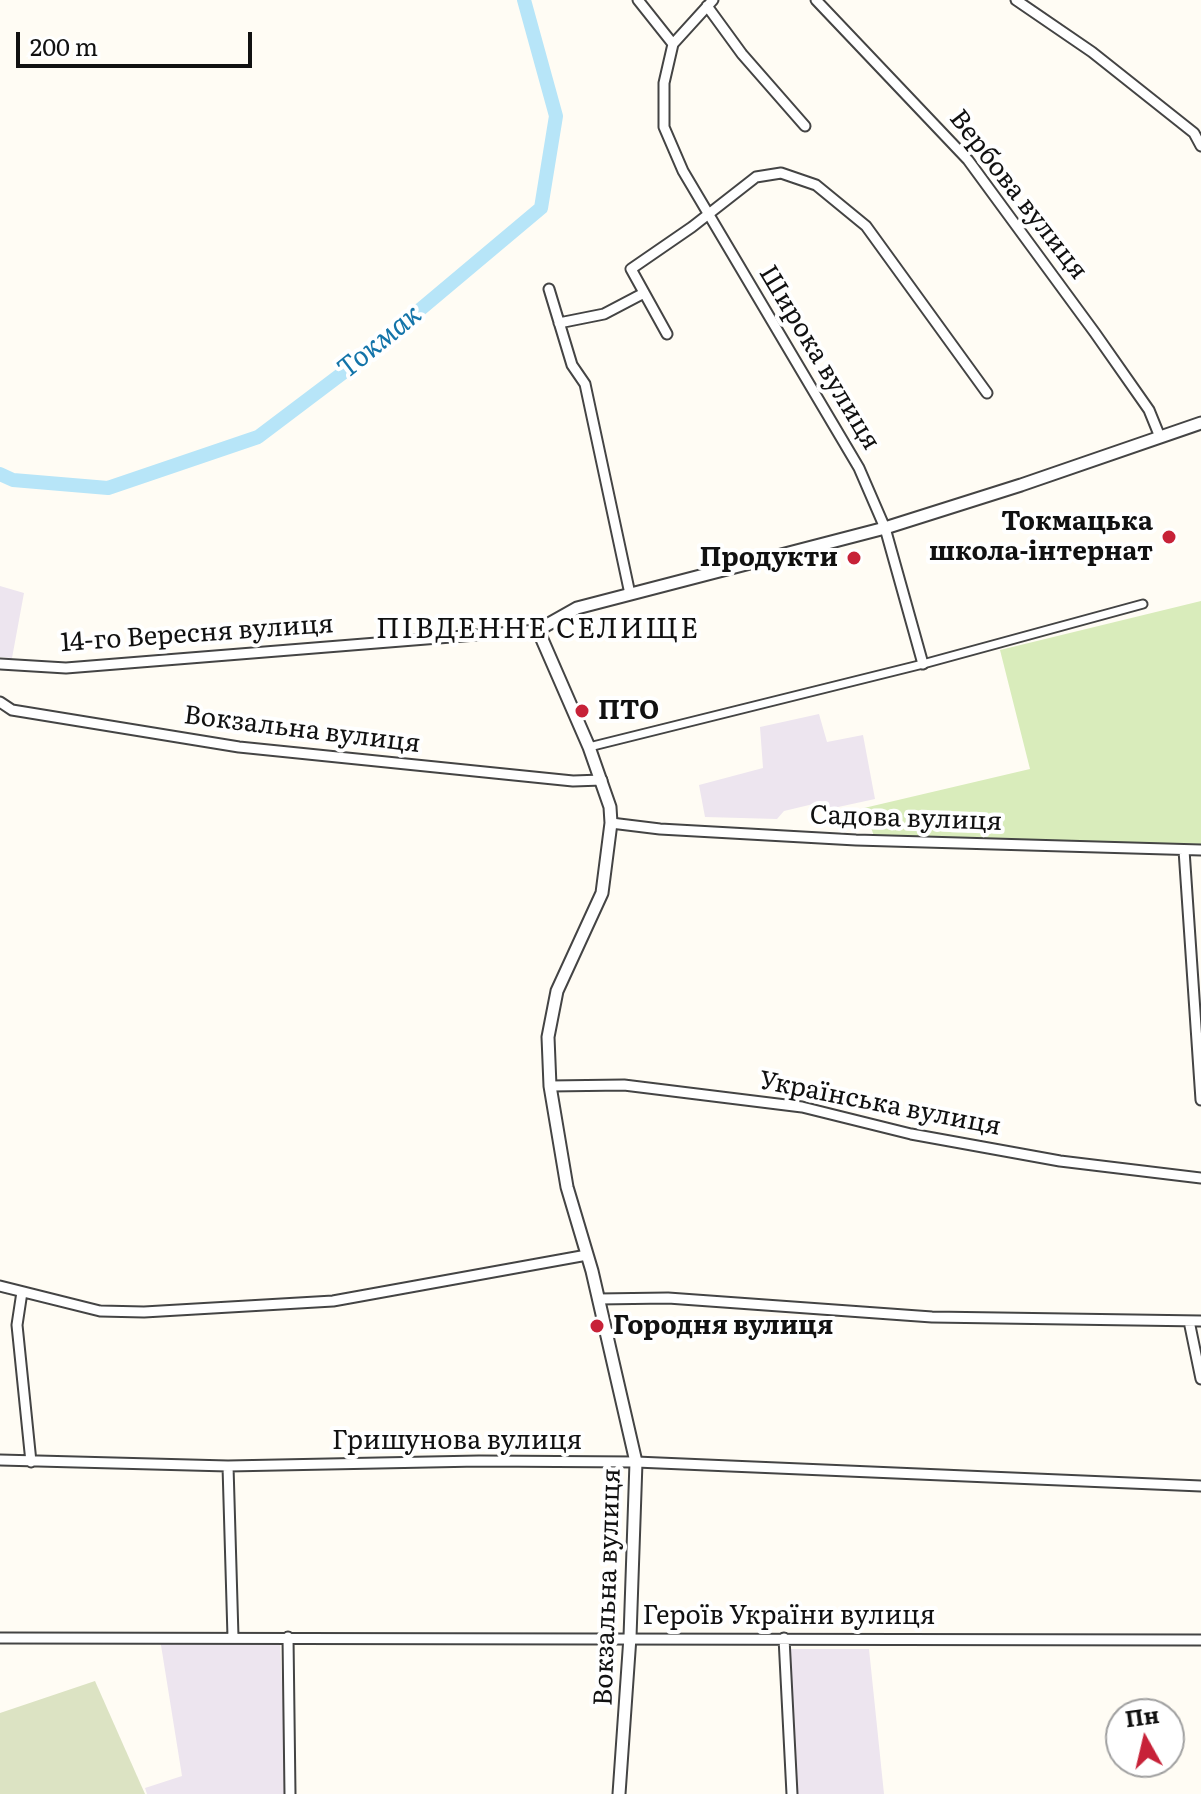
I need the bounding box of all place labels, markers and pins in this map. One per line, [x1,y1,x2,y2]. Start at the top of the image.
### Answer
place label: Токмацька школа-інтернат [929,506,1153,568]
marker: Токмацька школа-інтернат [1160,528,1178,546]
place label: Продукти [700,542,838,574]
marker: Продукти [845,549,863,567]
place label: ПТО [598,695,659,727]
marker: ПТО [573,702,591,720]
place label: Городня вулиця [613,1310,833,1342]
marker: Городня вулиця [588,1317,606,1335]

